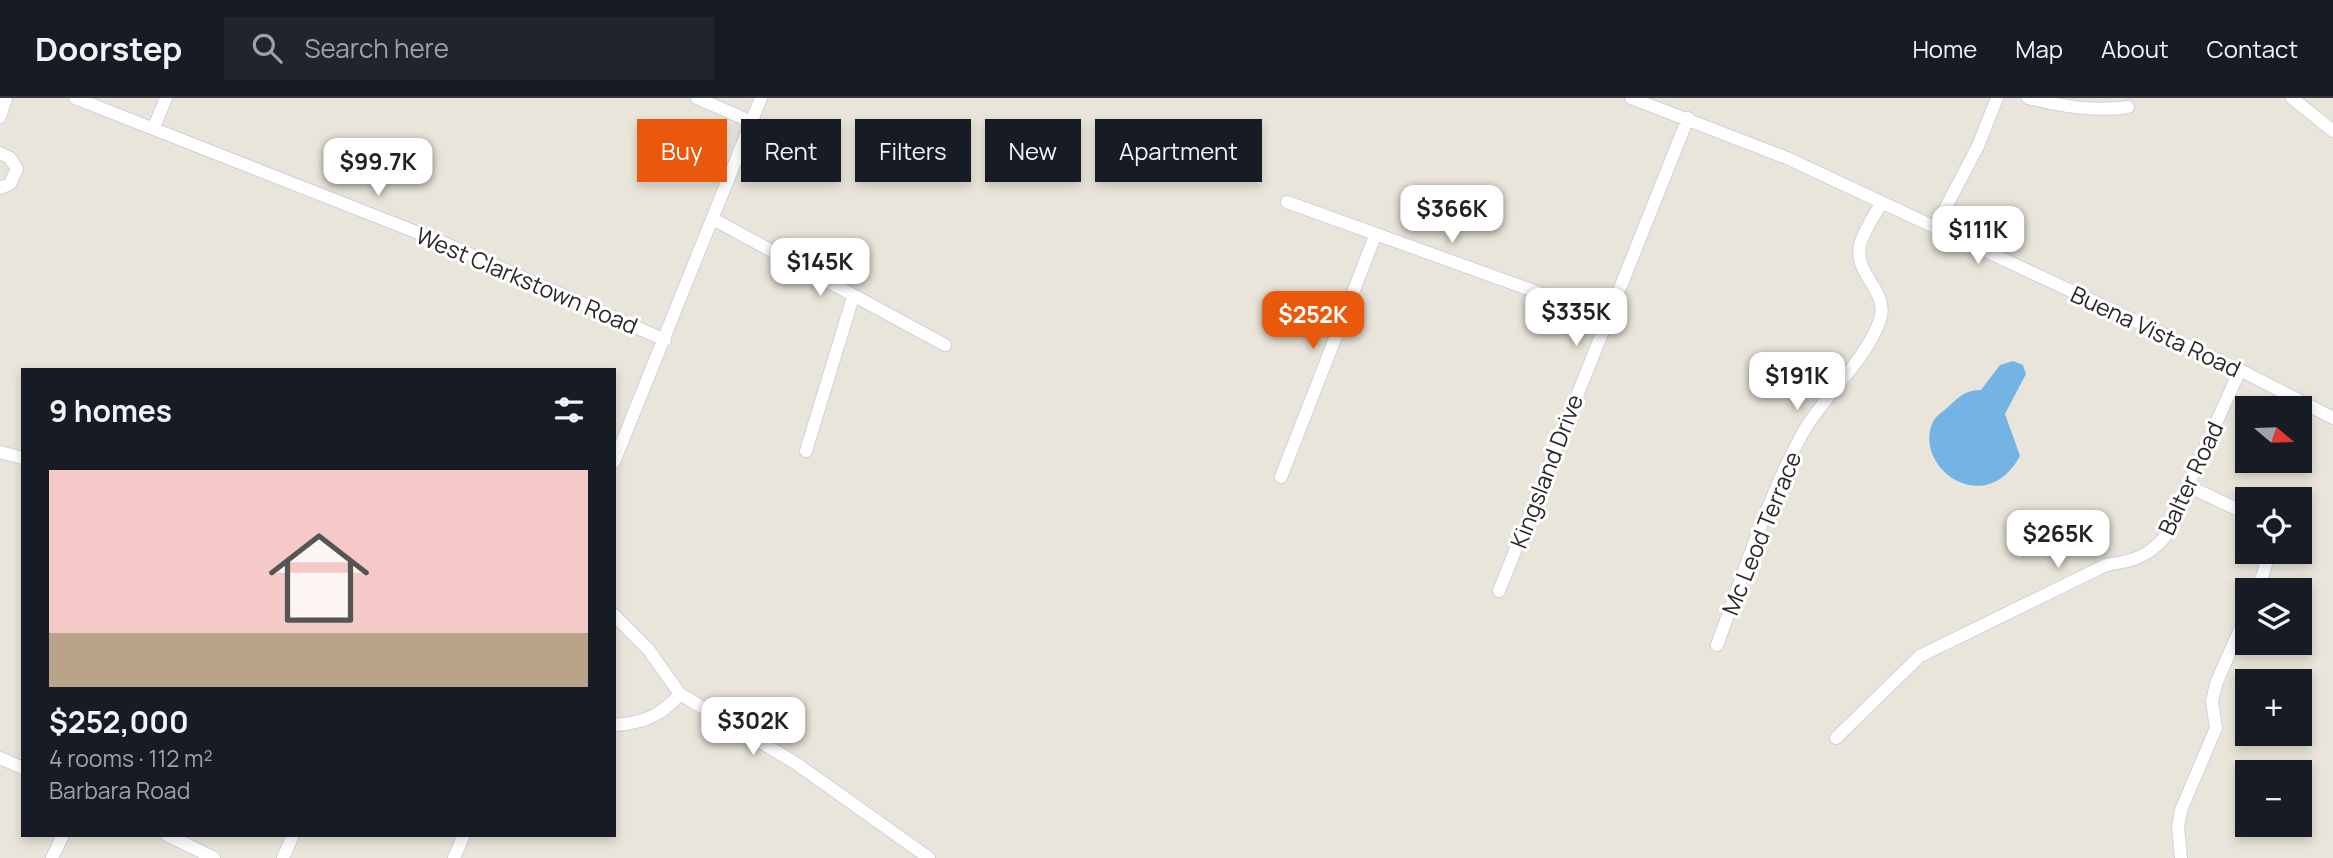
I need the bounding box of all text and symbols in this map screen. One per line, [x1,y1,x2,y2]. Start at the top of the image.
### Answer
search box [224,17,714,80]
text: Doorstep [35,26,182,71]
icon: search [248,29,286,67]
text: Search here [304,30,449,66]
text: Home [1912,32,1977,65]
text: Map [2015,32,2063,65]
text: About [2101,32,2169,65]
text: Contact [2207,32,2298,65]
chip: Buy [637,119,727,182]
chip: Rent [741,119,841,182]
chip: Filters [855,119,971,182]
chip: New [985,119,1081,182]
chip: Apartment [1095,119,1262,182]
pin: $99.7K [321,139,435,198]
text: $99.7K [339,145,417,177]
pin: $366K [1403,186,1501,245]
text: $366K [1416,192,1488,224]
pin: $111K [1929,206,2027,266]
text: $111K [1948,213,2008,245]
street label: West Clarkstown Road [411,219,643,341]
pin: $145K [771,238,869,298]
text: $145K [787,245,853,277]
street label: Buena Vista Road [2066,278,2246,384]
pin: $335K [1527,288,1625,348]
pin: $252K [1264,292,1362,351]
text: $335K [1541,295,1611,327]
text: $252K [1278,298,1348,330]
pin: $191K [1748,352,1846,412]
text: $191K [1765,359,1829,391]
text: 9 homes [49,390,172,431]
street label: Kingsland Drive [1502,390,1590,552]
icon: filters [550,391,588,429]
north arrow [2235,396,2312,472]
map controls [2235,396,2312,837]
street label: Balter Road [2150,416,2230,540]
street label: Mc Leod Terrace [1714,446,1808,620]
button: locate [2235,487,2312,564]
pin: $265K [2009,510,2107,570]
icon: home [256,515,382,641]
text: $265K [2023,517,2093,549]
button: layers [2235,578,2312,655]
button: + [2235,669,2312,746]
pin: $302K [704,698,802,757]
text: $252,000 [49,701,189,742]
text: $302K [717,704,789,736]
text: 4 rooms · 112 m² [49,742,213,774]
button: − [2235,760,2312,837]
text: Barbara Road [49,774,190,806]

